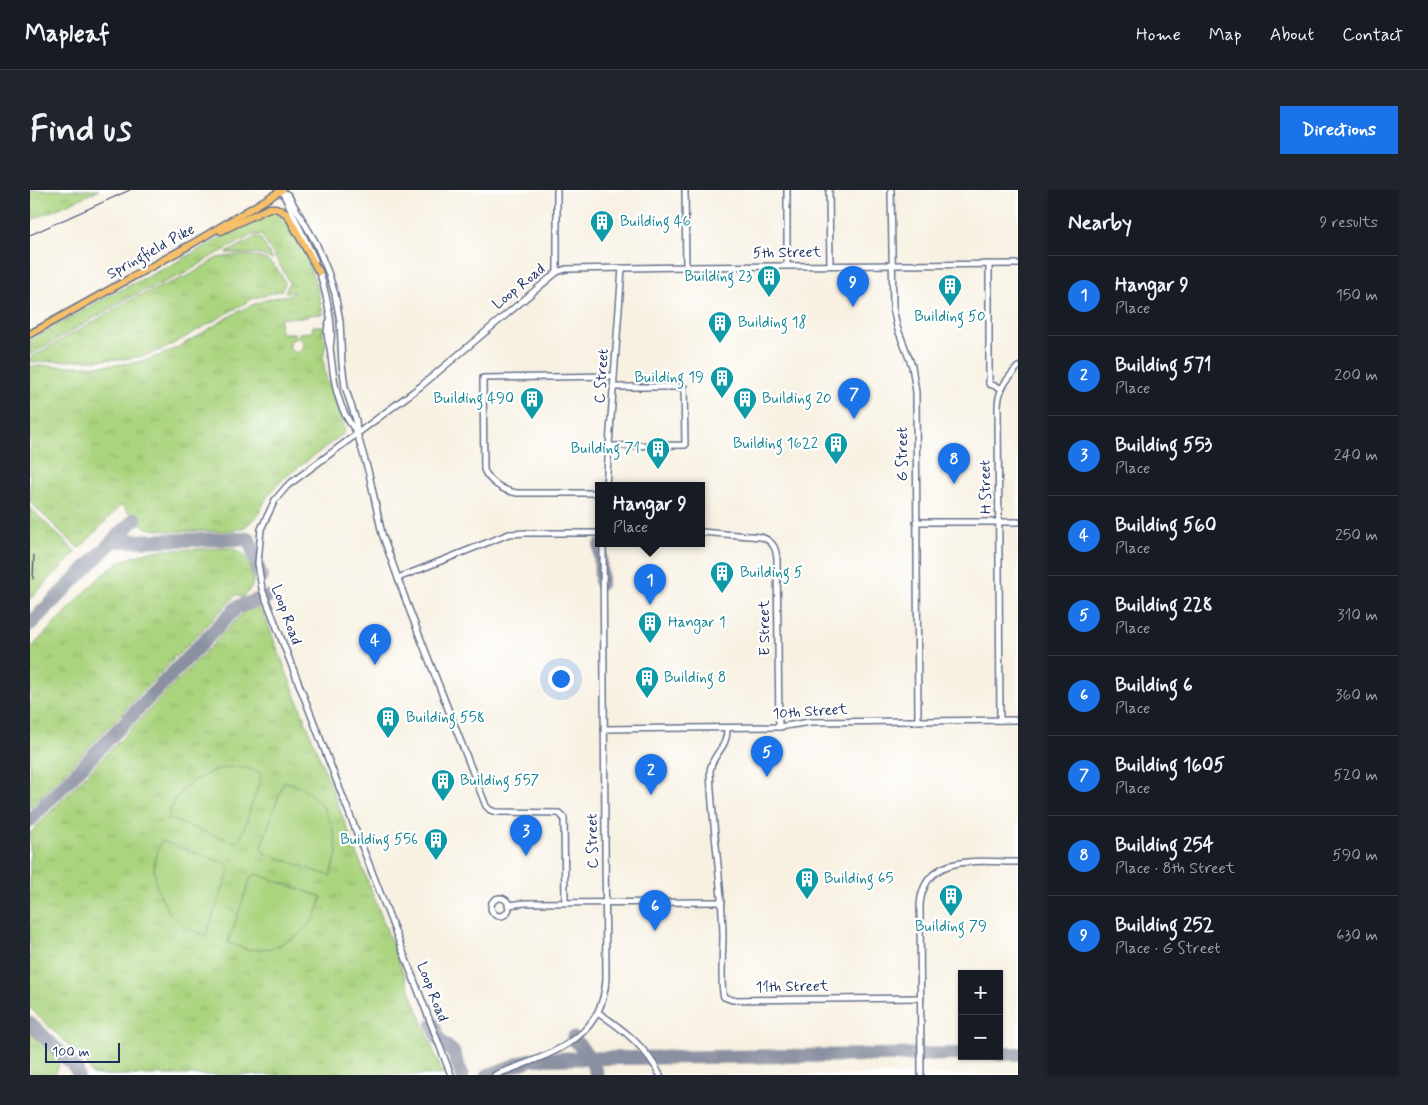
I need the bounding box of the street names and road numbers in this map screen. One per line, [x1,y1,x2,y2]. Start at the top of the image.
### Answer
street label: Springfield Pike [104,220,199,285]
street label: 5th Street [753,242,822,264]
street label: Loop Road [488,259,550,314]
street label: C Street [590,347,614,404]
street label: G Street [893,426,913,481]
street label: H Street [976,459,996,514]
street label: Loop Road [266,582,306,648]
street label: E Street [755,600,775,656]
street label: 10th Street [772,699,848,725]
street label: C Street [583,813,603,869]
street label: Loop Road [411,959,453,1025]
street label: 11th Street [755,976,829,998]

